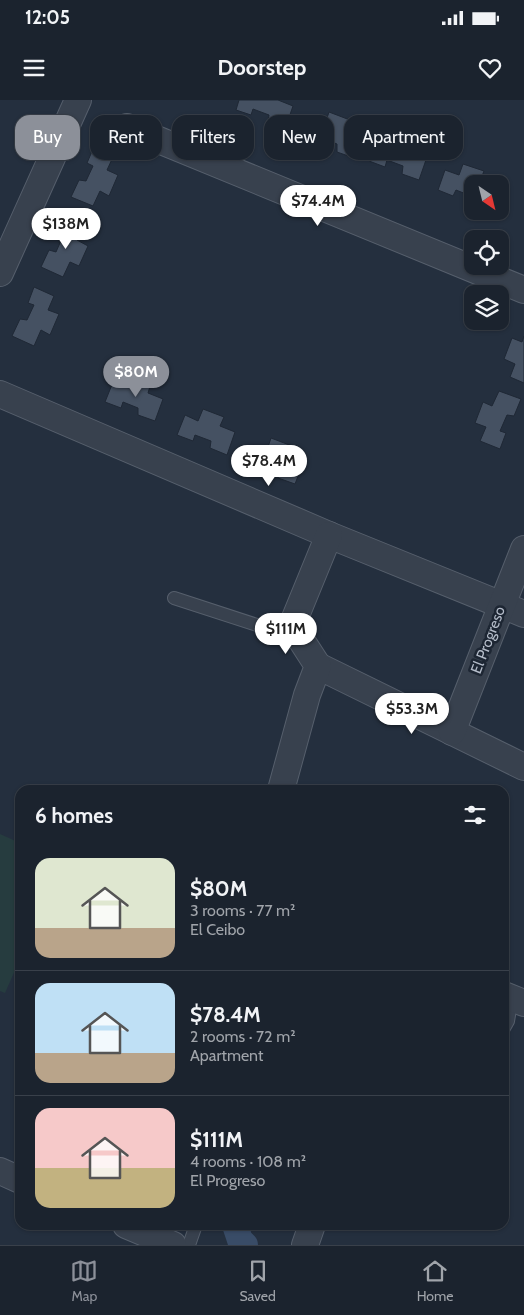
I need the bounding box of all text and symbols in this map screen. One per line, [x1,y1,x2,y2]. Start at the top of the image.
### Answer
text: 12:05 [25,6,70,29]
icon: menu [20,54,48,82]
text: Doorstep [218,54,306,81]
icon: heart [476,54,504,82]
chip: Buy [15,115,80,160]
chip: Rent [90,115,162,160]
chip: Filters [172,115,254,160]
chip: New [264,115,334,160]
chip: Apartment [344,115,463,160]
north arrow [464,175,509,220]
map controls [464,175,509,330]
pin: $74.4M [277,184,359,227]
text: $74.4M [291,191,345,210]
pin: $138M [31,208,101,250]
text: $138M [43,214,89,233]
button: locate [464,230,509,275]
button: layers [464,285,509,330]
pin: $80M [106,356,166,398]
text: $80M [114,362,158,381]
pin: $78.4M [228,444,310,487]
text: $78.4M [242,451,296,470]
street label: El Progreso [467,604,509,676]
pin: $111M [251,612,321,655]
text: $111M [266,619,306,638]
pin: $53.3M [371,692,453,735]
text: $53.3M [386,699,438,718]
icon: filters [461,801,489,829]
text: 6 homes [35,803,113,828]
text: $80M [190,876,247,901]
icon: home [75,878,135,938]
text: 3 rooms · 77 m² [190,901,295,920]
text: El Ceibo [190,920,245,939]
text: $78.4M [190,1002,261,1027]
icon: home [75,1003,135,1063]
text: 2 rooms · 72 m² [190,1027,295,1046]
text: Apartment [190,1046,263,1065]
text: $111M [190,1127,243,1152]
icon: home [75,1128,135,1188]
text: 4 rooms · 108 m² [190,1152,306,1171]
text: El Progreso [190,1171,265,1190]
tab: Map [70,1257,98,1305]
tab: Saved [239,1257,276,1305]
tab: Home [417,1257,454,1305]

